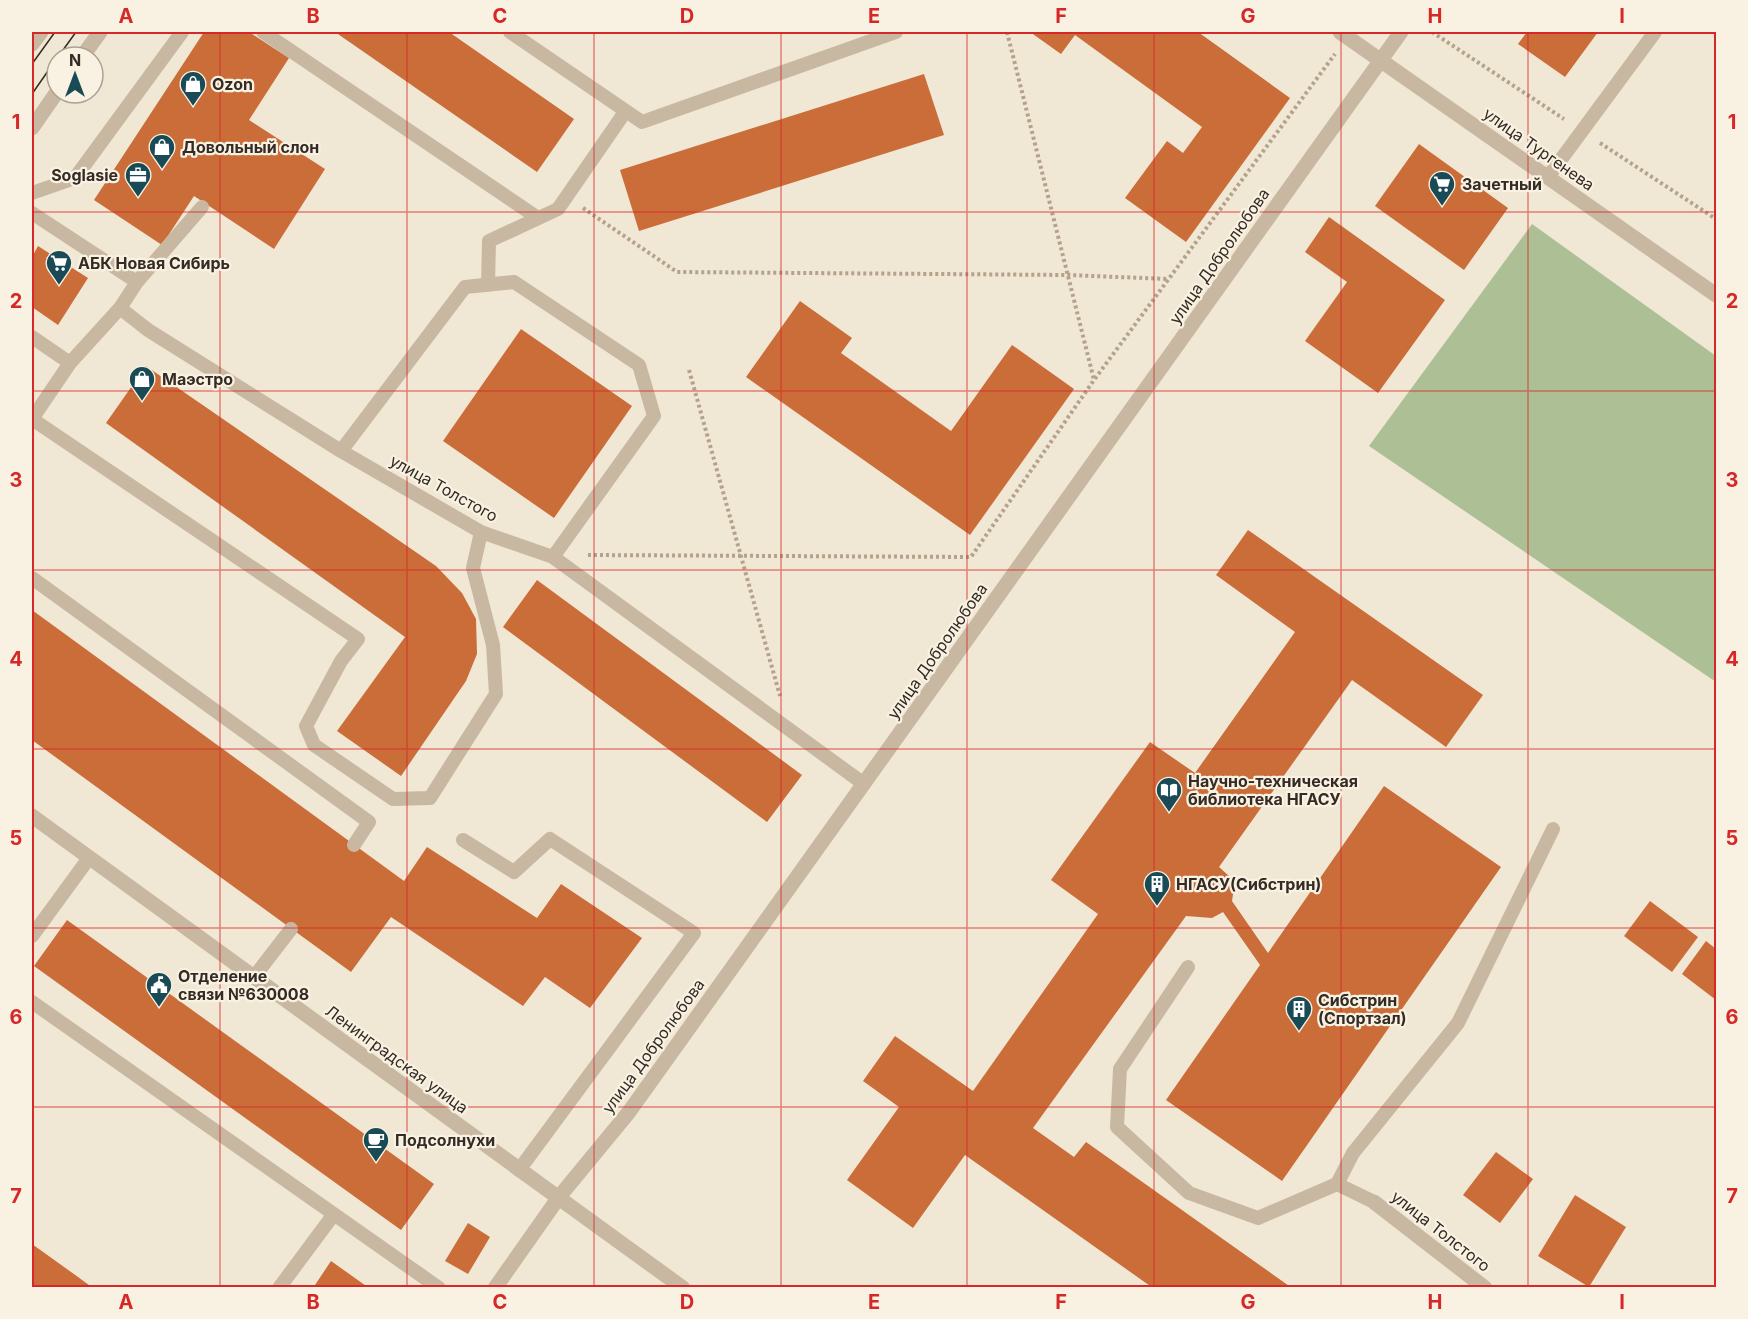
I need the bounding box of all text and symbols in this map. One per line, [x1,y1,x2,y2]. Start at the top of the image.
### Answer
text: A [119,4,134,28]
text: B [306,4,320,28]
text: C [493,4,507,28]
text: D [680,4,694,28]
text: E [868,4,880,28]
text: F [1055,4,1067,28]
text: G [1240,4,1256,28]
text: H [1428,4,1442,28]
text: I [1619,4,1625,28]
north arrow [45,45,105,105]
text: N [69,50,81,70]
shop icon: Ozon [178,69,208,107]
place label: Ozon [212,74,253,94]
street label: улица Тургенева [1480,103,1598,195]
text: 1 [12,110,20,134]
text: 1 [1728,110,1736,134]
shop icon: Довольный слон [147,132,177,170]
place label: Довольный слон [182,137,319,157]
office icon: Soglasie [123,160,153,198]
place label: Soglasie [51,165,118,185]
supermarket icon: Зачетный [1427,169,1457,207]
place label: Зачетный [1462,174,1542,194]
street label: улица Добролюбова [1165,184,1273,328]
supermarket icon: АБК Новая Сибирь [44,248,74,286]
place label: АБК Новая Сибирь [78,253,230,273]
text: 2 [10,289,22,313]
text: 2 [1726,289,1738,313]
shop icon: Маэстро [127,364,157,402]
place label: Маэстро [162,369,233,389]
street label: улица Толстого [387,450,501,526]
text: 3 [10,468,22,492]
text: 3 [1726,468,1738,492]
street label: улица Добролюбова [883,579,991,723]
text: 4 [9,647,23,671]
text: 4 [1725,647,1739,671]
place label: Научно-техническая библиотека НГАСУ [1188,771,1358,809]
library icon: Научно-техническая библиотека НГАСУ [1154,775,1184,813]
text: 5 [10,826,22,850]
text: 5 [1726,826,1738,850]
building icon: НГАСУ(Сибстрин) [1142,869,1172,907]
place label: НГАСУ(Сибстрин) [1176,874,1321,894]
place label: Отделение связи №630008 [178,966,309,1004]
public building icon: Отделение связи №630008 [144,970,174,1008]
street label: улица Добролюбова [597,975,709,1117]
place label: Сибстрин (Спортзал) [1318,990,1407,1028]
building icon: Сибстрин (Спортзал) [1284,994,1314,1032]
street label: Ленинградская улица [322,1000,472,1118]
text: 6 [10,1005,23,1029]
text: 6 [1726,1005,1739,1029]
cafe icon: Подсолнухи [361,1125,391,1163]
place label: Подсолнухи [395,1130,495,1150]
text: 7 [10,1184,22,1208]
text: 7 [1726,1184,1738,1208]
street label: улица Толстого [1388,1186,1494,1276]
text: A [119,1290,134,1314]
text: B [306,1290,320,1314]
text: C [493,1290,507,1314]
text: D [680,1290,694,1314]
text: E [868,1290,880,1314]
text: F [1055,1290,1067,1314]
text: G [1240,1290,1256,1314]
text: H [1428,1290,1442,1314]
text: I [1619,1290,1625,1314]

